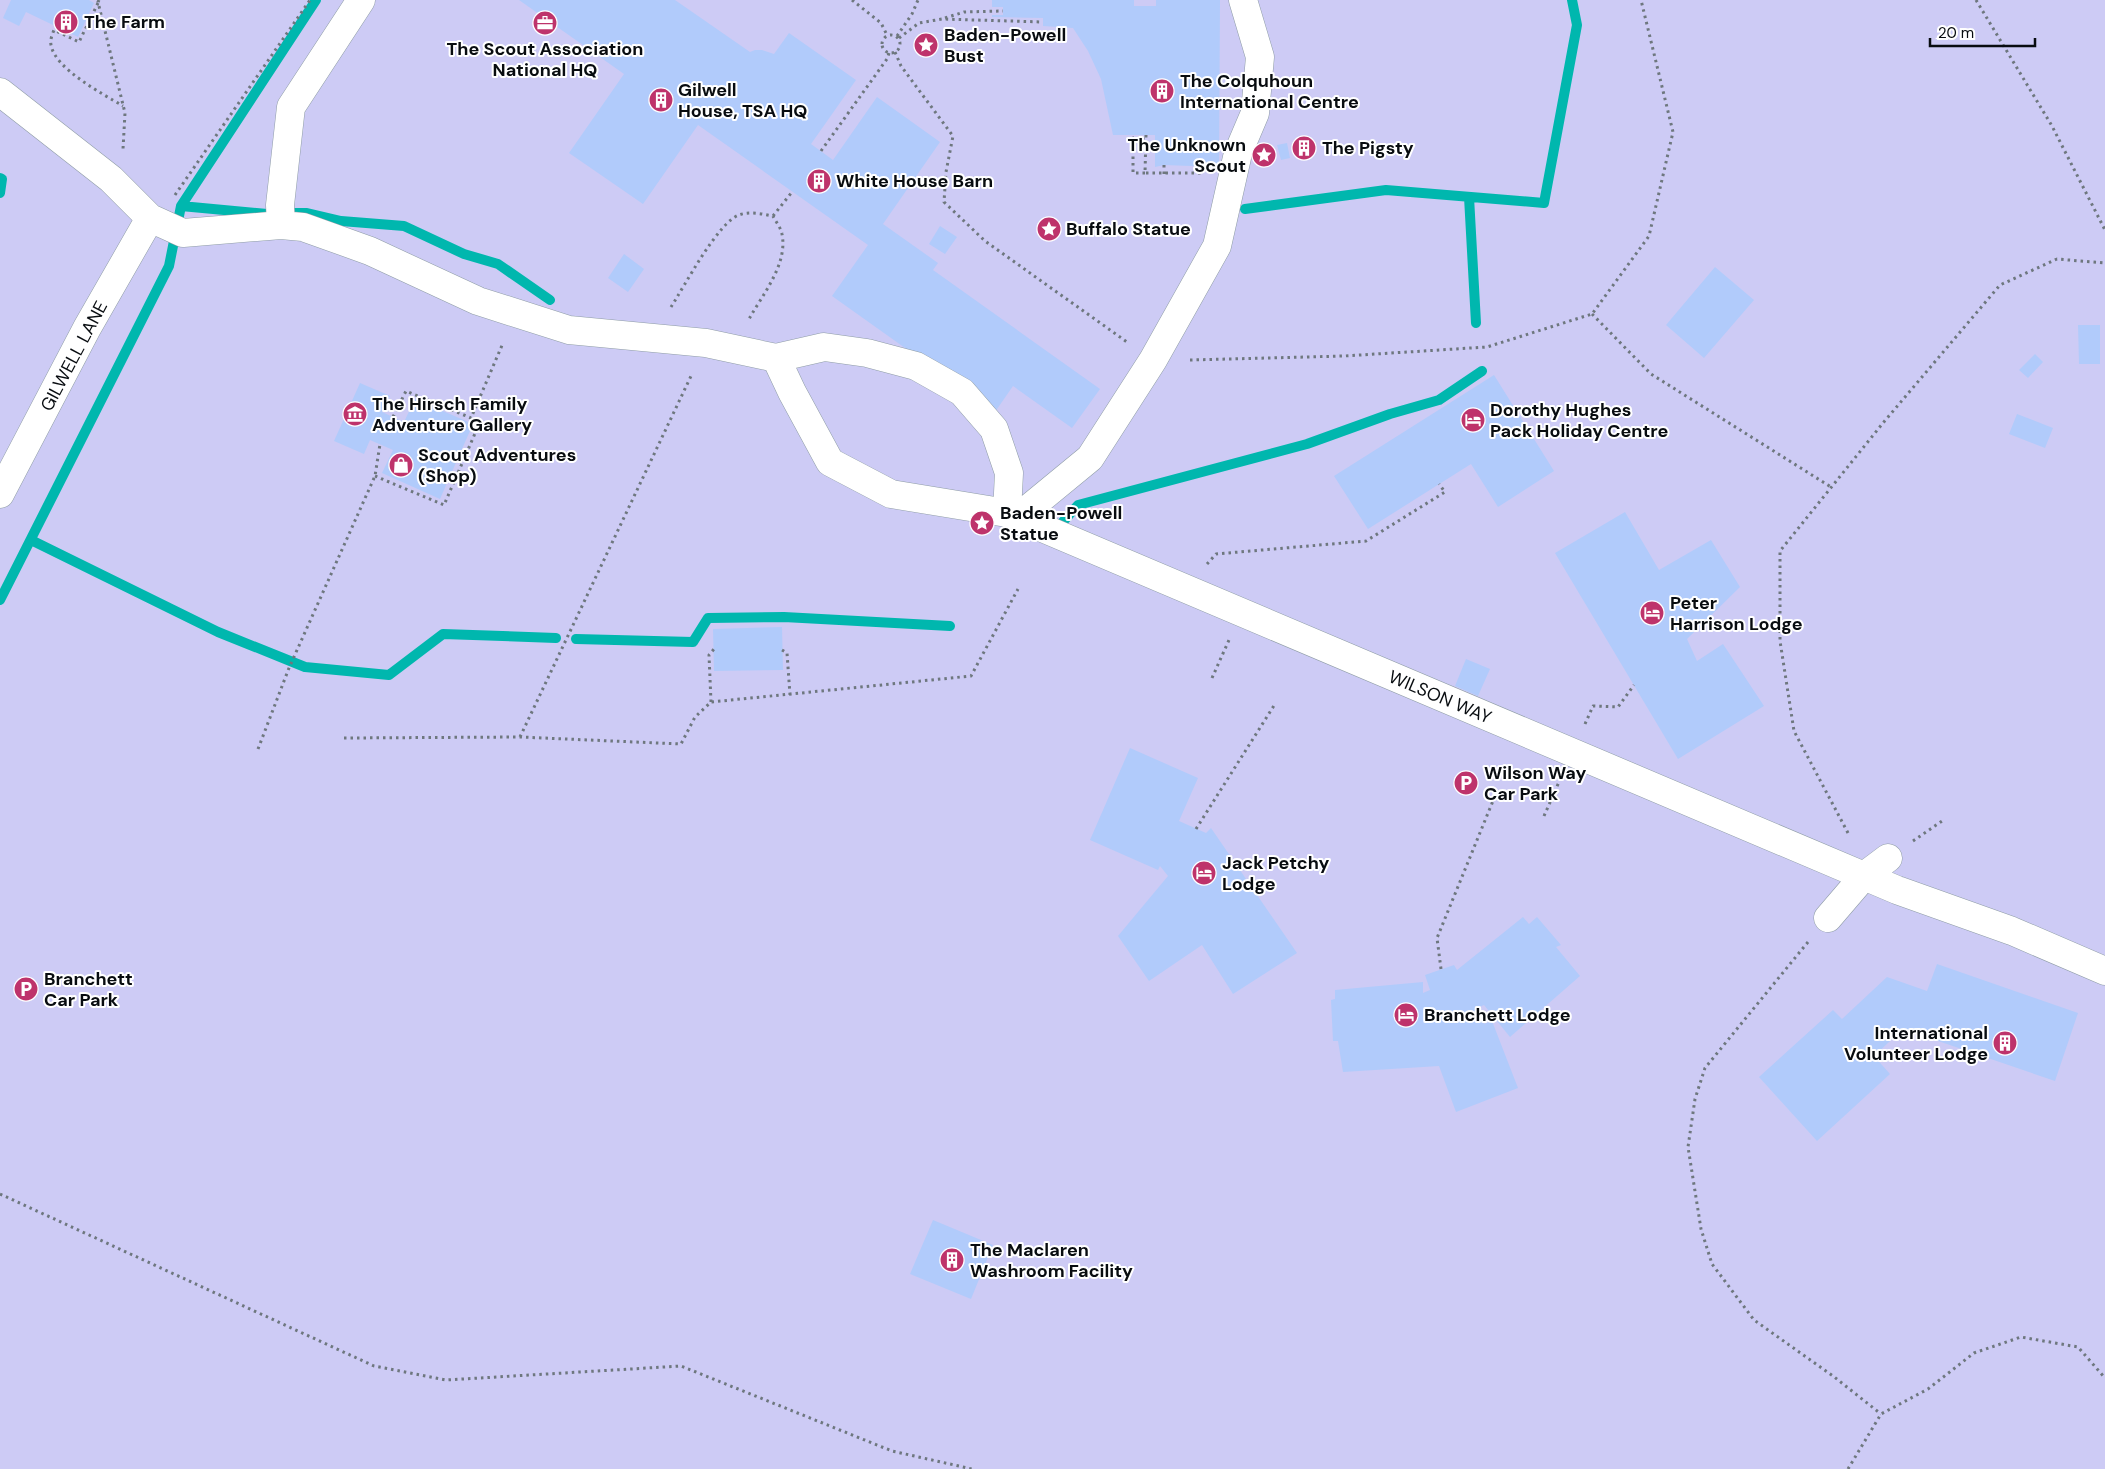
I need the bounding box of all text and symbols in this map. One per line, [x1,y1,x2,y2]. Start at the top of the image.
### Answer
building icon: The Farm [53,9,79,35]
place label: The Farm [84,10,165,34]
office icon: The Scout Association National HQ [532,10,558,36]
scale bar [1930,15,2035,47]
place label: Baden-Powell Bust [944,23,1066,68]
text: 20 m [1938,23,1974,43]
place icon: Baden-Powell Bust [913,32,939,58]
place label: The Scout Association National HQ [447,37,643,82]
place label: The Colquhoun International Centre [1180,69,1359,114]
place label: Gilwell House, TSA HQ [678,78,807,123]
building icon: The Colquhoun International Centre [1149,78,1175,104]
building icon: Gilwell House, TSA HQ [648,87,674,113]
place label: The Unknown Scout [1128,133,1246,178]
building icon: The Pigsty [1291,135,1317,161]
place label: The Pigsty [1322,136,1414,160]
place icon: The Unknown Scout [1251,142,1277,168]
building icon: White House Barn [806,168,832,194]
place label: White House Barn [836,169,993,193]
place icon: Buffalo Statue [1036,216,1062,242]
place label: Buffalo Statue [1066,217,1191,241]
street label: GILWELL LANE [35,297,113,415]
place label: The Hirsch Family Adventure Gallery [372,392,532,437]
place label: Dorothy Hughes Pack Holiday Centre [1490,398,1668,443]
museum icon: The Hirsch Family Adventure Gallery [342,401,368,427]
hotel icon: Dorothy Hughes Pack Holiday Centre [1460,407,1486,433]
place label: Scout Adventures (Shop) [418,443,576,488]
shop icon: Scout Adventures (Shop) [388,452,414,478]
place label: Baden-Powell Statue [1000,501,1122,546]
place icon: Baden-Powell Statue [969,510,995,536]
place label: Peter Harrison Lodge [1670,591,1803,636]
hotel icon: Peter Harrison Lodge [1639,600,1665,626]
street label: WILSON WAY [1385,665,1496,730]
place label: Wilson Way Car Park [1484,761,1586,806]
parking icon: Wilson Way Car Park [1453,770,1479,796]
place label: Jack Petchy Lodge [1222,851,1329,896]
hotel icon: Jack Petchy Lodge [1191,860,1217,886]
place label: Branchett Car Park [44,967,133,1012]
parking icon: Branchett Car Park [13,976,39,1002]
hotel icon: Branchett Lodge [1393,1002,1419,1028]
place label: Branchett Lodge [1424,1003,1571,1027]
place label: International Volunteer Lodge [1844,1021,1988,1066]
building icon: International Volunteer Lodge [1992,1030,2018,1056]
place label: The Maclaren Washroom Facility [970,1238,1133,1283]
building icon: The Maclaren Washroom Facility [939,1247,965,1273]

